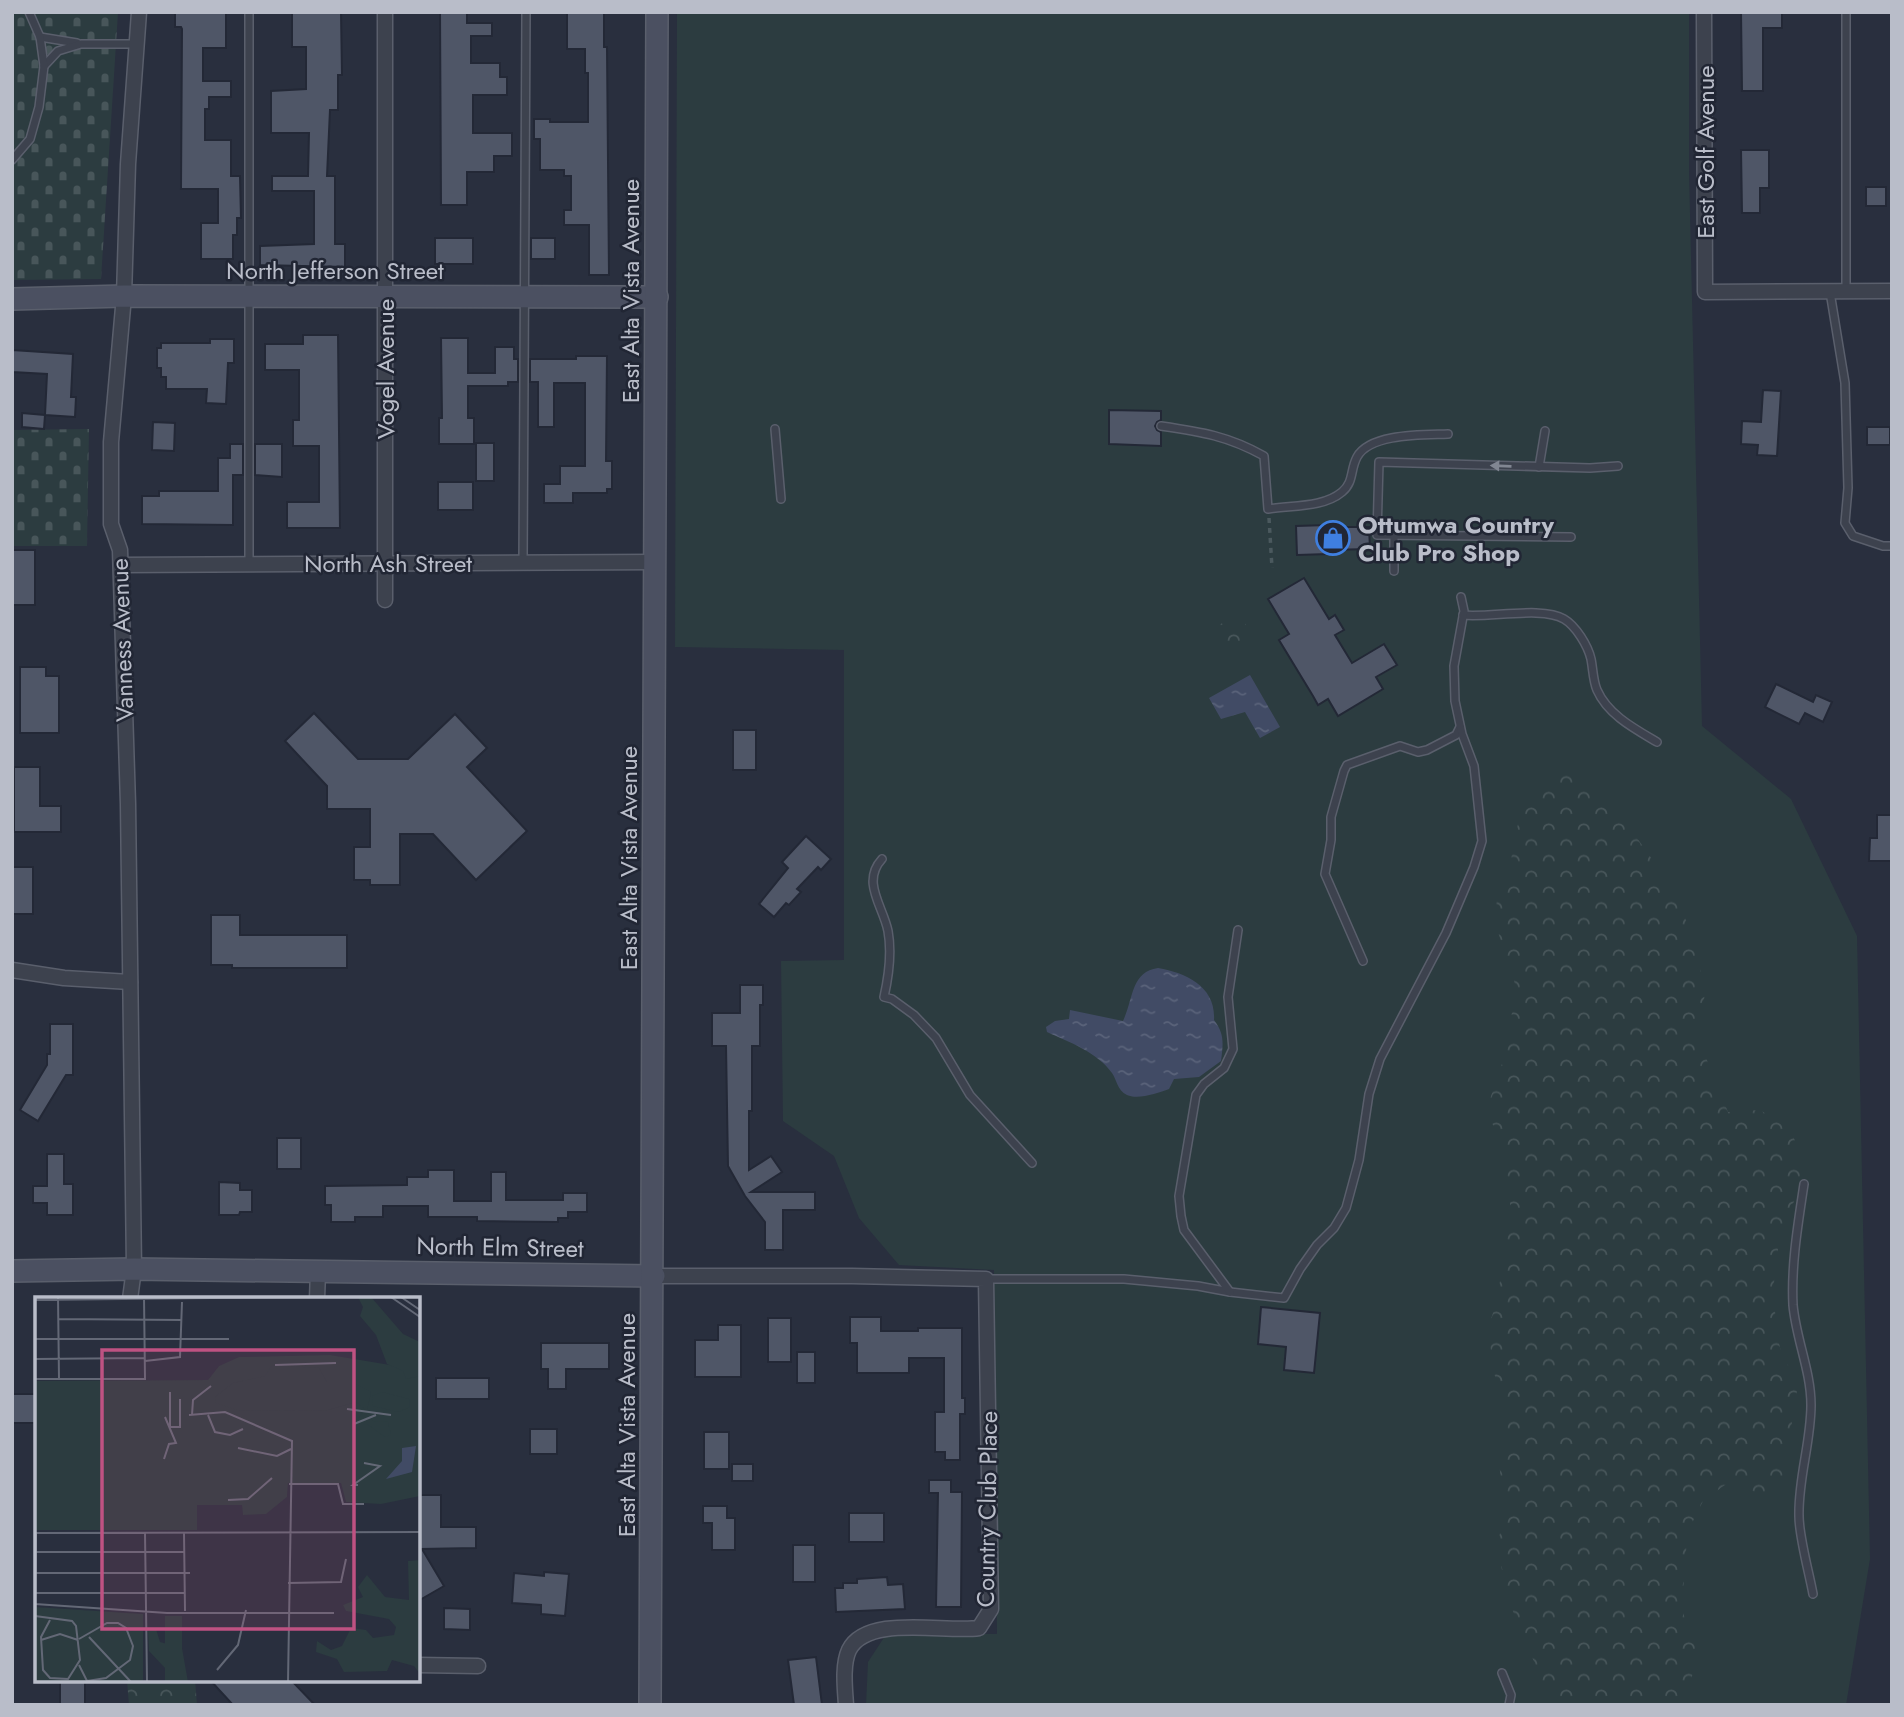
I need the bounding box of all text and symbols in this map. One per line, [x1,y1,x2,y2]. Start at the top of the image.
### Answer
street label: East Golf Avenue [1688,65,1723,239]
street label: East Alta Vista Avenue [613,179,648,403]
street label: North Jefferson Street [226,253,444,288]
street label: Vogel Avenue [368,299,403,439]
one-way arrow [1489,460,1511,472]
place label: Ottumwa Country Club Pro Shop [1358,507,1555,570]
shop icon: Ottumwa Country Club Pro Shop [1314,519,1352,557]
street label: North Ash Street [304,546,472,581]
street label: Vanness Avenue [102,558,142,722]
street label: East Alta Vista Avenue [611,746,646,970]
street label: North Elm Street [416,1228,584,1266]
inset map [35,1297,420,1682]
street label: East Alta Vista Avenue [609,1313,644,1537]
street label: Country Club Place [968,1410,1006,1608]

